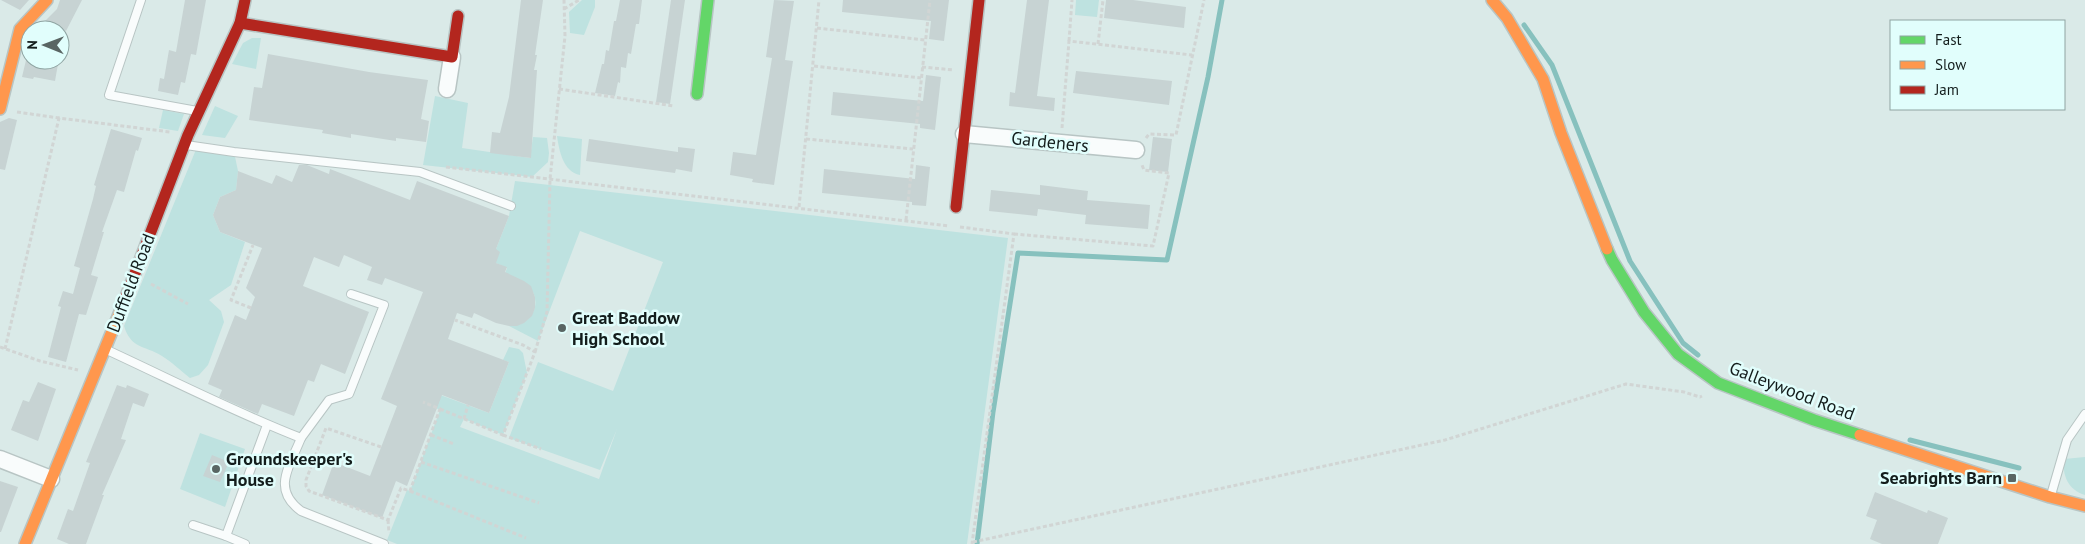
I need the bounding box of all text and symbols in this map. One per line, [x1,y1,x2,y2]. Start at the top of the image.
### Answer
north arrow [20,20,70,70]
legend [1890,20,2065,110]
text: Fast [1935,30,1962,49]
text: N [23,40,41,50]
text: Slow [1935,55,1966,74]
text: Jam [1934,80,1959,99]
street label: Gardeners [1010,126,1090,157]
street label: Duffield Road [101,230,160,335]
place label: Great Baddow High School [572,306,681,350]
marker: Great Baddow High School [556,322,568,334]
street label: Galleywood Road [1726,356,1858,425]
place label: Groundskeeper's House [226,447,353,491]
marker: Groundskeeper's House [210,463,222,475]
place label: Seabrights Barn [1880,466,2002,489]
marker: Seabrights Barn [2006,472,2018,484]

